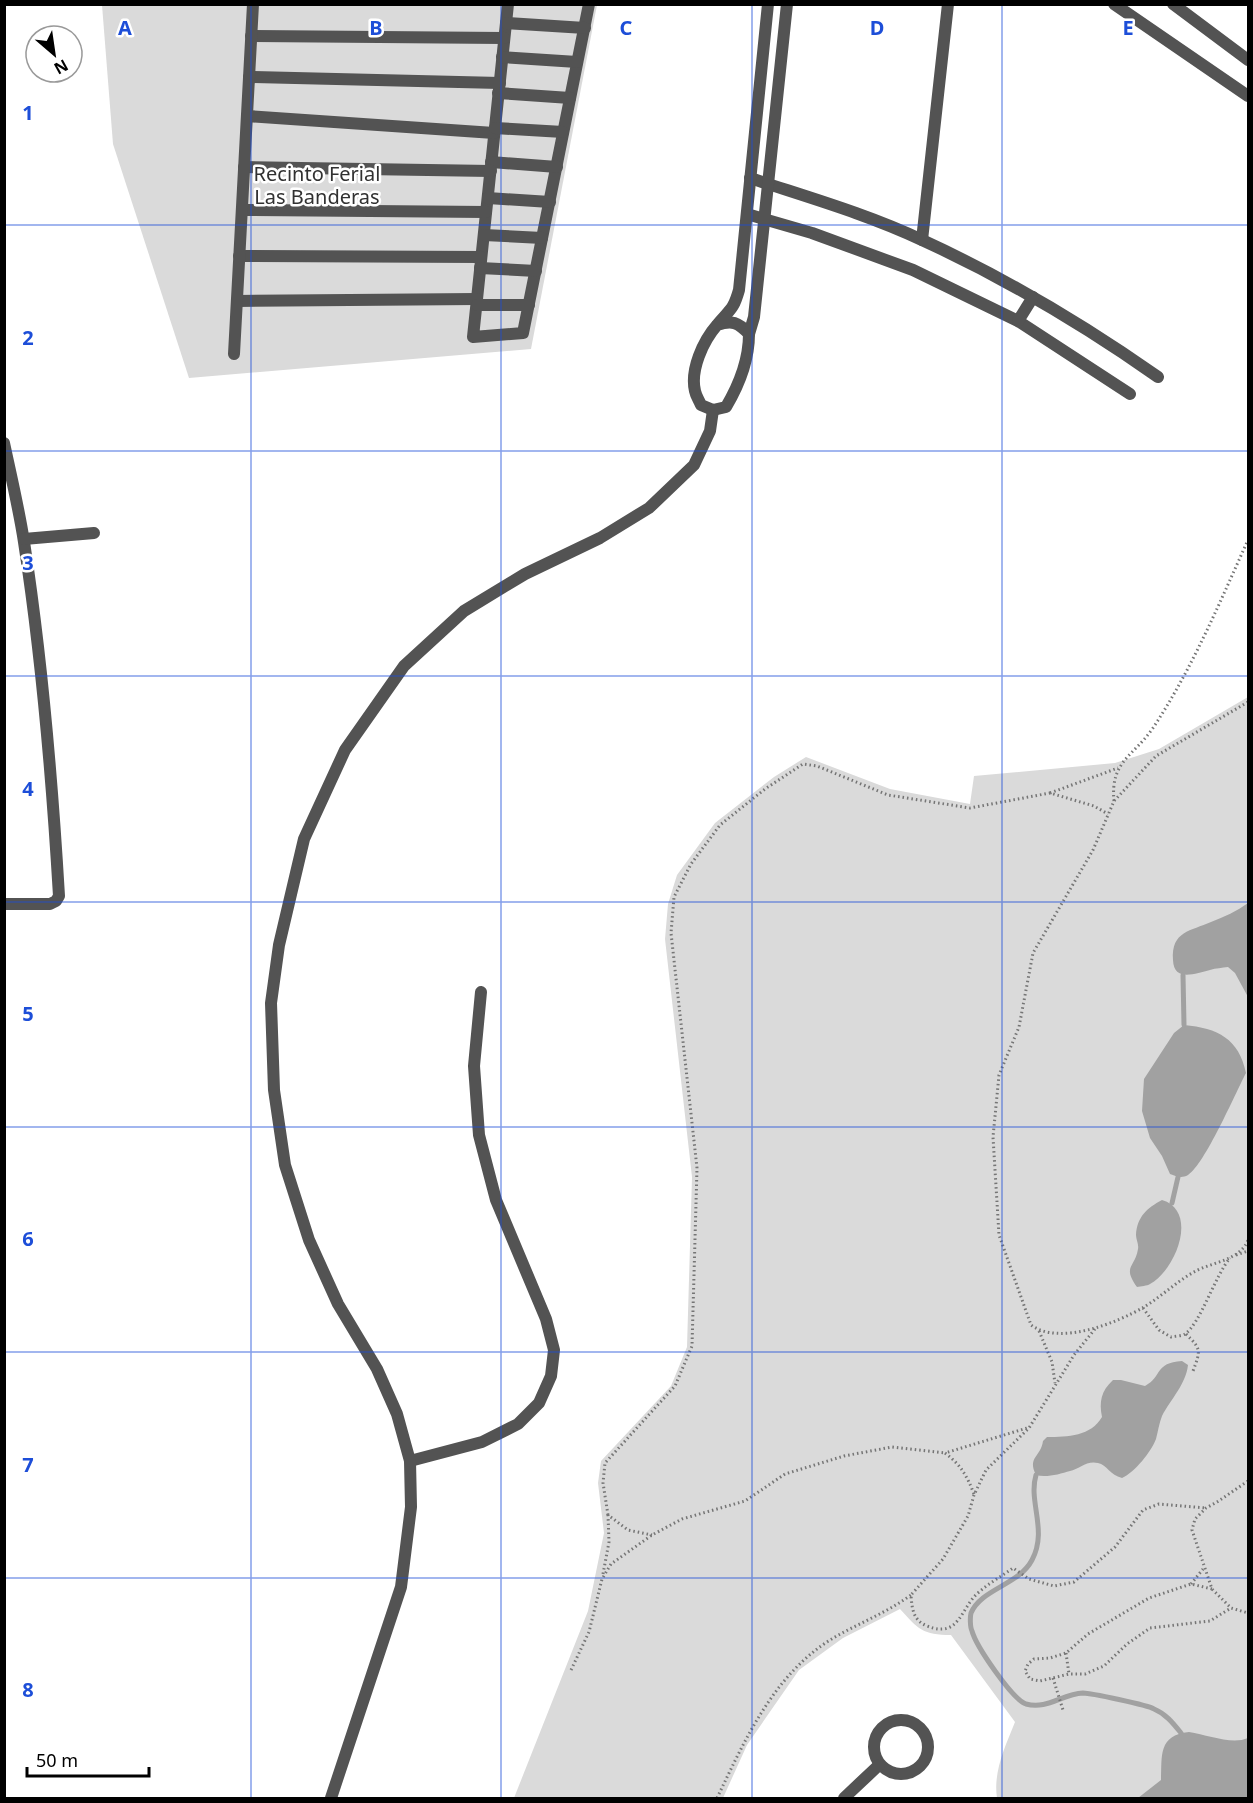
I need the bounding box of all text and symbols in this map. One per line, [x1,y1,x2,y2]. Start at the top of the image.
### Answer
text: A [118,14,132,41]
text: B [369,14,383,41]
text: C [620,14,633,41]
text: D [870,14,884,41]
text: E [1122,14,1134,41]
north arrow [24,24,84,84]
text: N [50,54,72,80]
text: 1 [22,99,34,126]
park label: Recinto Ferial Las Banderas [254,160,380,210]
text: 2 [22,324,34,351]
text: 3 [22,549,34,576]
text: 4 [22,775,34,802]
text: 5 [22,1000,34,1027]
text: 6 [22,1225,34,1252]
text: 7 [22,1451,34,1478]
text: 8 [22,1676,34,1703]
scale bar [27,1740,148,1778]
text: 50 m [36,1748,78,1772]

